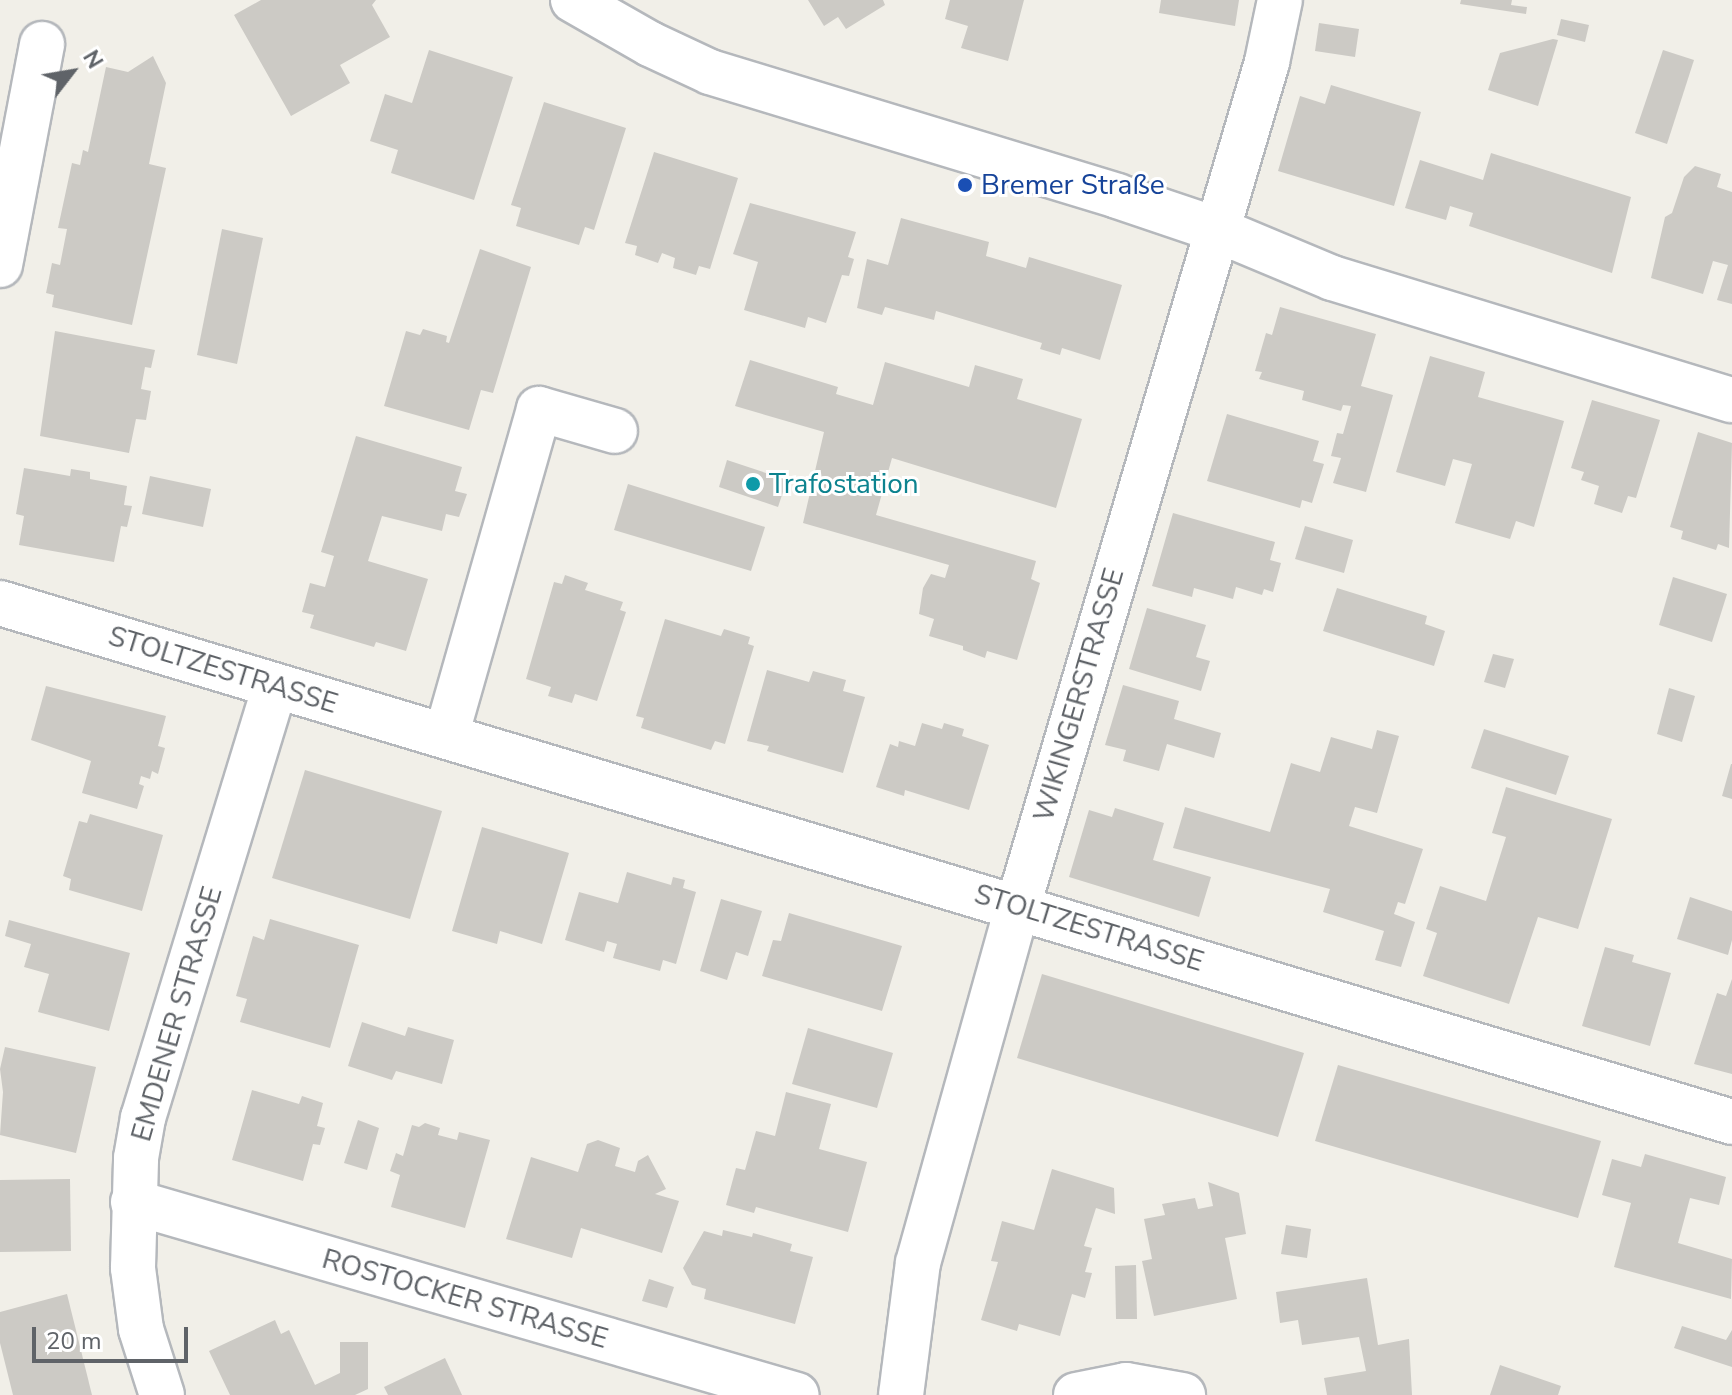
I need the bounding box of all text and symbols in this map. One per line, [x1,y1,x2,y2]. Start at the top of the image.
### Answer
north arrow [32,32,112,112]
text: N [75,45,110,74]
place label: Bremer Straße [981,168,1165,202]
marker: Bremer Straße [956,176,974,194]
place label: Trafostation [769,467,919,501]
marker: Trafostation [744,475,762,493]
street label: WIKINGERSTRASSE [1027,565,1131,825]
street label: STOLTZESTRASSE [104,619,342,721]
street label: STOLTZESTRASSE [970,877,1208,979]
street label: EMDENER STRASSE [125,883,229,1145]
street label: ROSTOCKER STRASSE [318,1242,612,1356]
scale bar [36,1311,192,1361]
text: 20 m [46,1325,102,1357]

